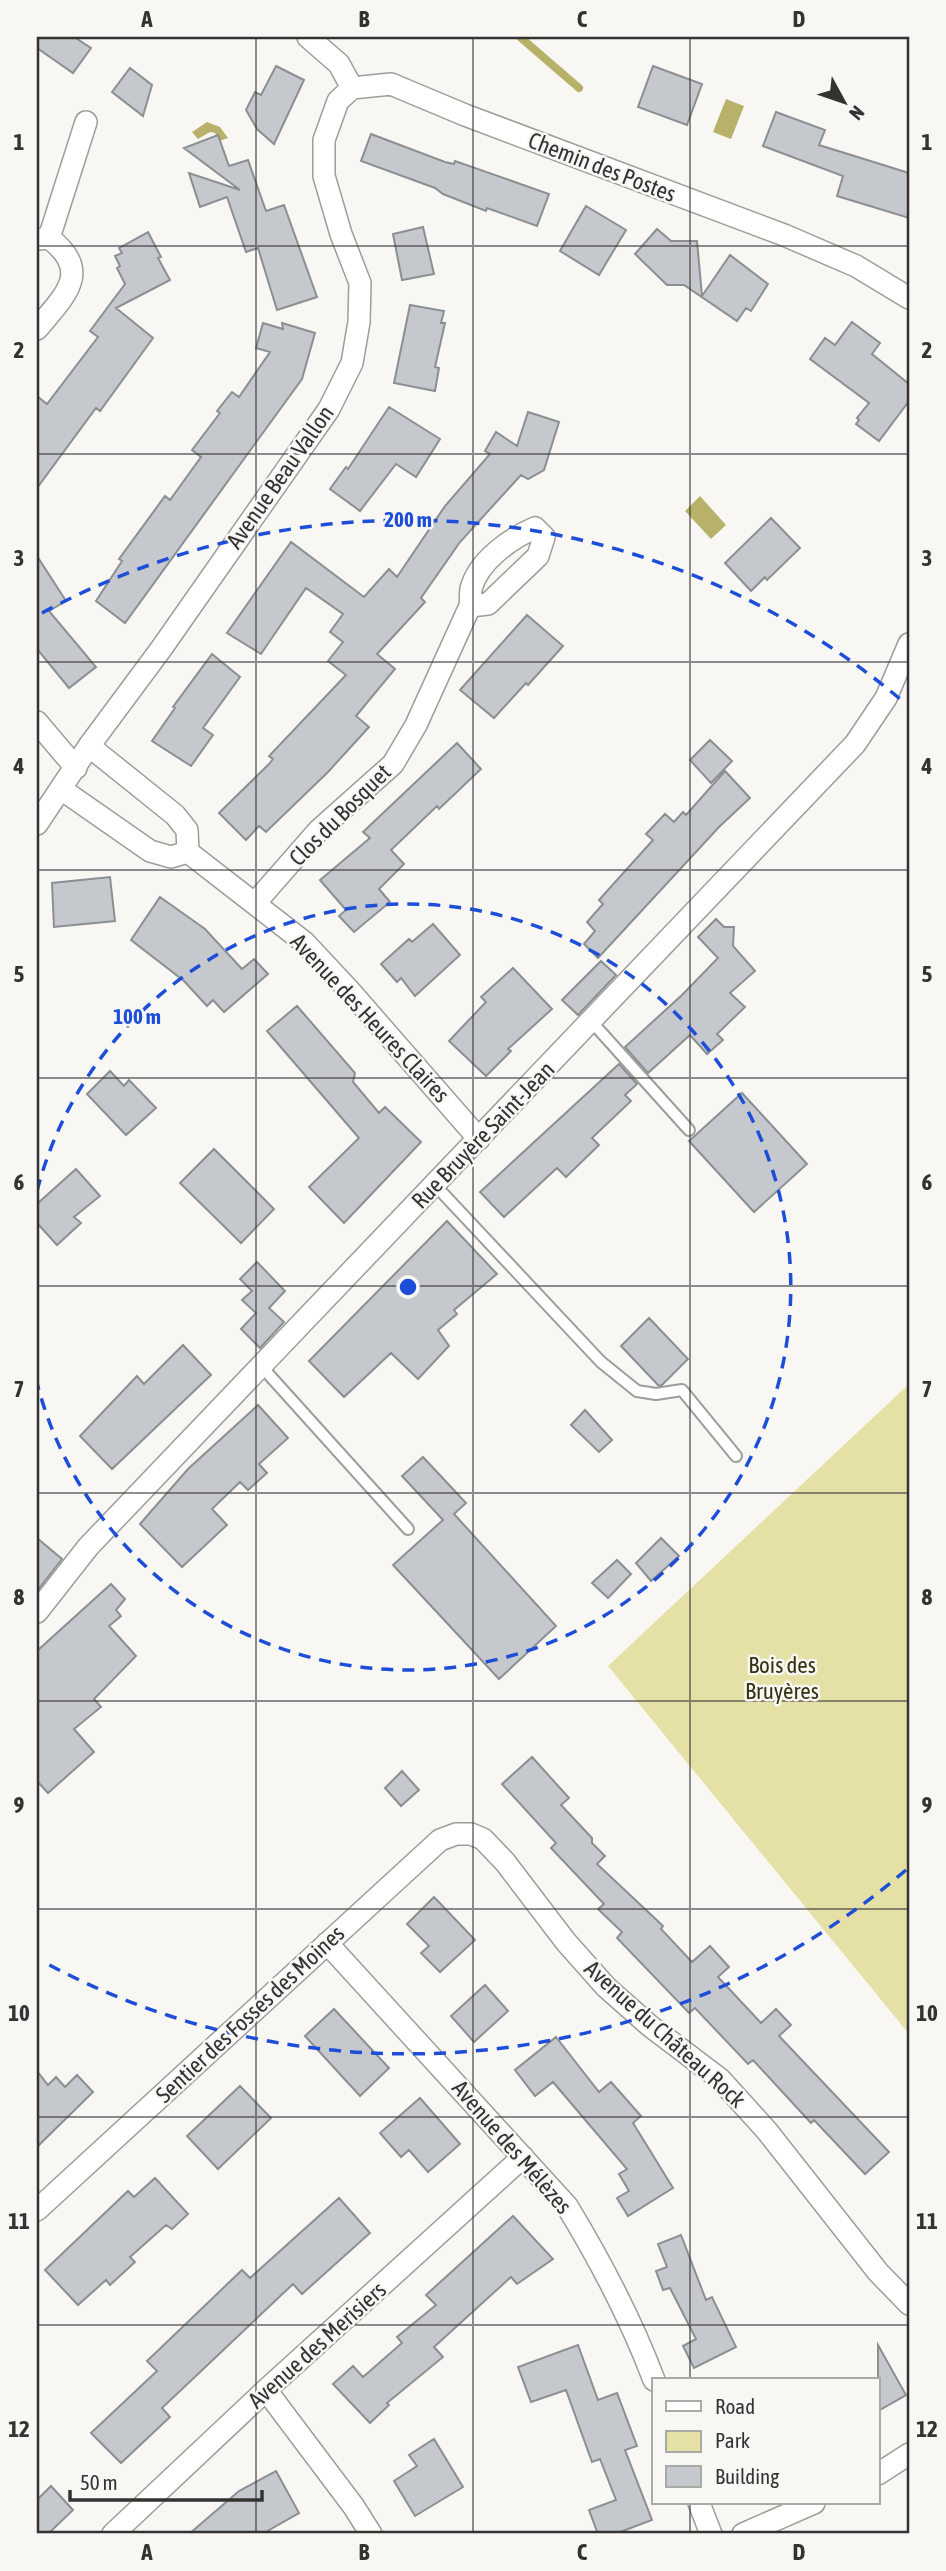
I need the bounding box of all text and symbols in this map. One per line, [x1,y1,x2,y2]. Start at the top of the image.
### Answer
text: A [140,6,153,32]
text: B [359,6,370,32]
text: C [577,6,588,32]
text: D [793,6,806,32]
north arrow [810,66,880,136]
text: N [845,102,869,124]
street label: Chemin des Postes [525,127,679,207]
text: 1 [14,129,25,155]
text: 1 [922,129,933,155]
text: 2 [14,337,24,363]
text: 2 [922,337,932,363]
street label: Avenue Beau Vallon [221,401,339,553]
text: 200 m [384,507,432,531]
text: 3 [14,545,24,571]
text: 3 [922,545,932,571]
text: 4 [13,753,25,779]
text: 4 [921,753,933,779]
street label: Clos du Bosquet [284,759,396,871]
street label: Avenue des Heures Claires [285,928,455,1108]
text: 5 [14,961,25,987]
text: 5 [922,961,933,987]
text: 100 m [113,1004,161,1028]
street label: Rue Bruyère Saint-Jean [406,1056,560,1214]
text: 6 [14,1169,25,1195]
text: 6 [922,1169,933,1195]
centre of rings [396,1275,420,1299]
text: 7 [14,1376,24,1402]
text: 7 [922,1376,932,1402]
text: 8 [14,1584,25,1610]
text: 8 [922,1584,933,1610]
park label: Bois des Bruyères [745,1652,819,1704]
text: 9 [14,1792,25,1818]
text: 9 [922,1792,933,1818]
street label: Sentier des Fosses des Moines [151,1920,349,2108]
street label: Avenue du Château Rock [579,1955,751,2113]
text: 10 [8,2000,30,2026]
text: 10 [916,2000,938,2026]
street label: Avenue des Mélèzes [447,2075,577,2219]
text: 11 [8,2208,30,2234]
text: 11 [916,2208,938,2234]
street label: Avenue des Merisiers [243,2276,391,2414]
legend [652,2378,880,2504]
text: Road [715,2394,755,2418]
text: 12 [8,2416,30,2442]
text: 12 [916,2416,938,2442]
text: Park [715,2428,750,2452]
scale bar [70,2459,262,2503]
text: Building [715,2464,779,2488]
text: 50 m [80,2470,118,2494]
text: A [140,2539,153,2565]
text: B [359,2539,370,2565]
text: C [577,2539,588,2565]
text: D [793,2539,806,2565]

